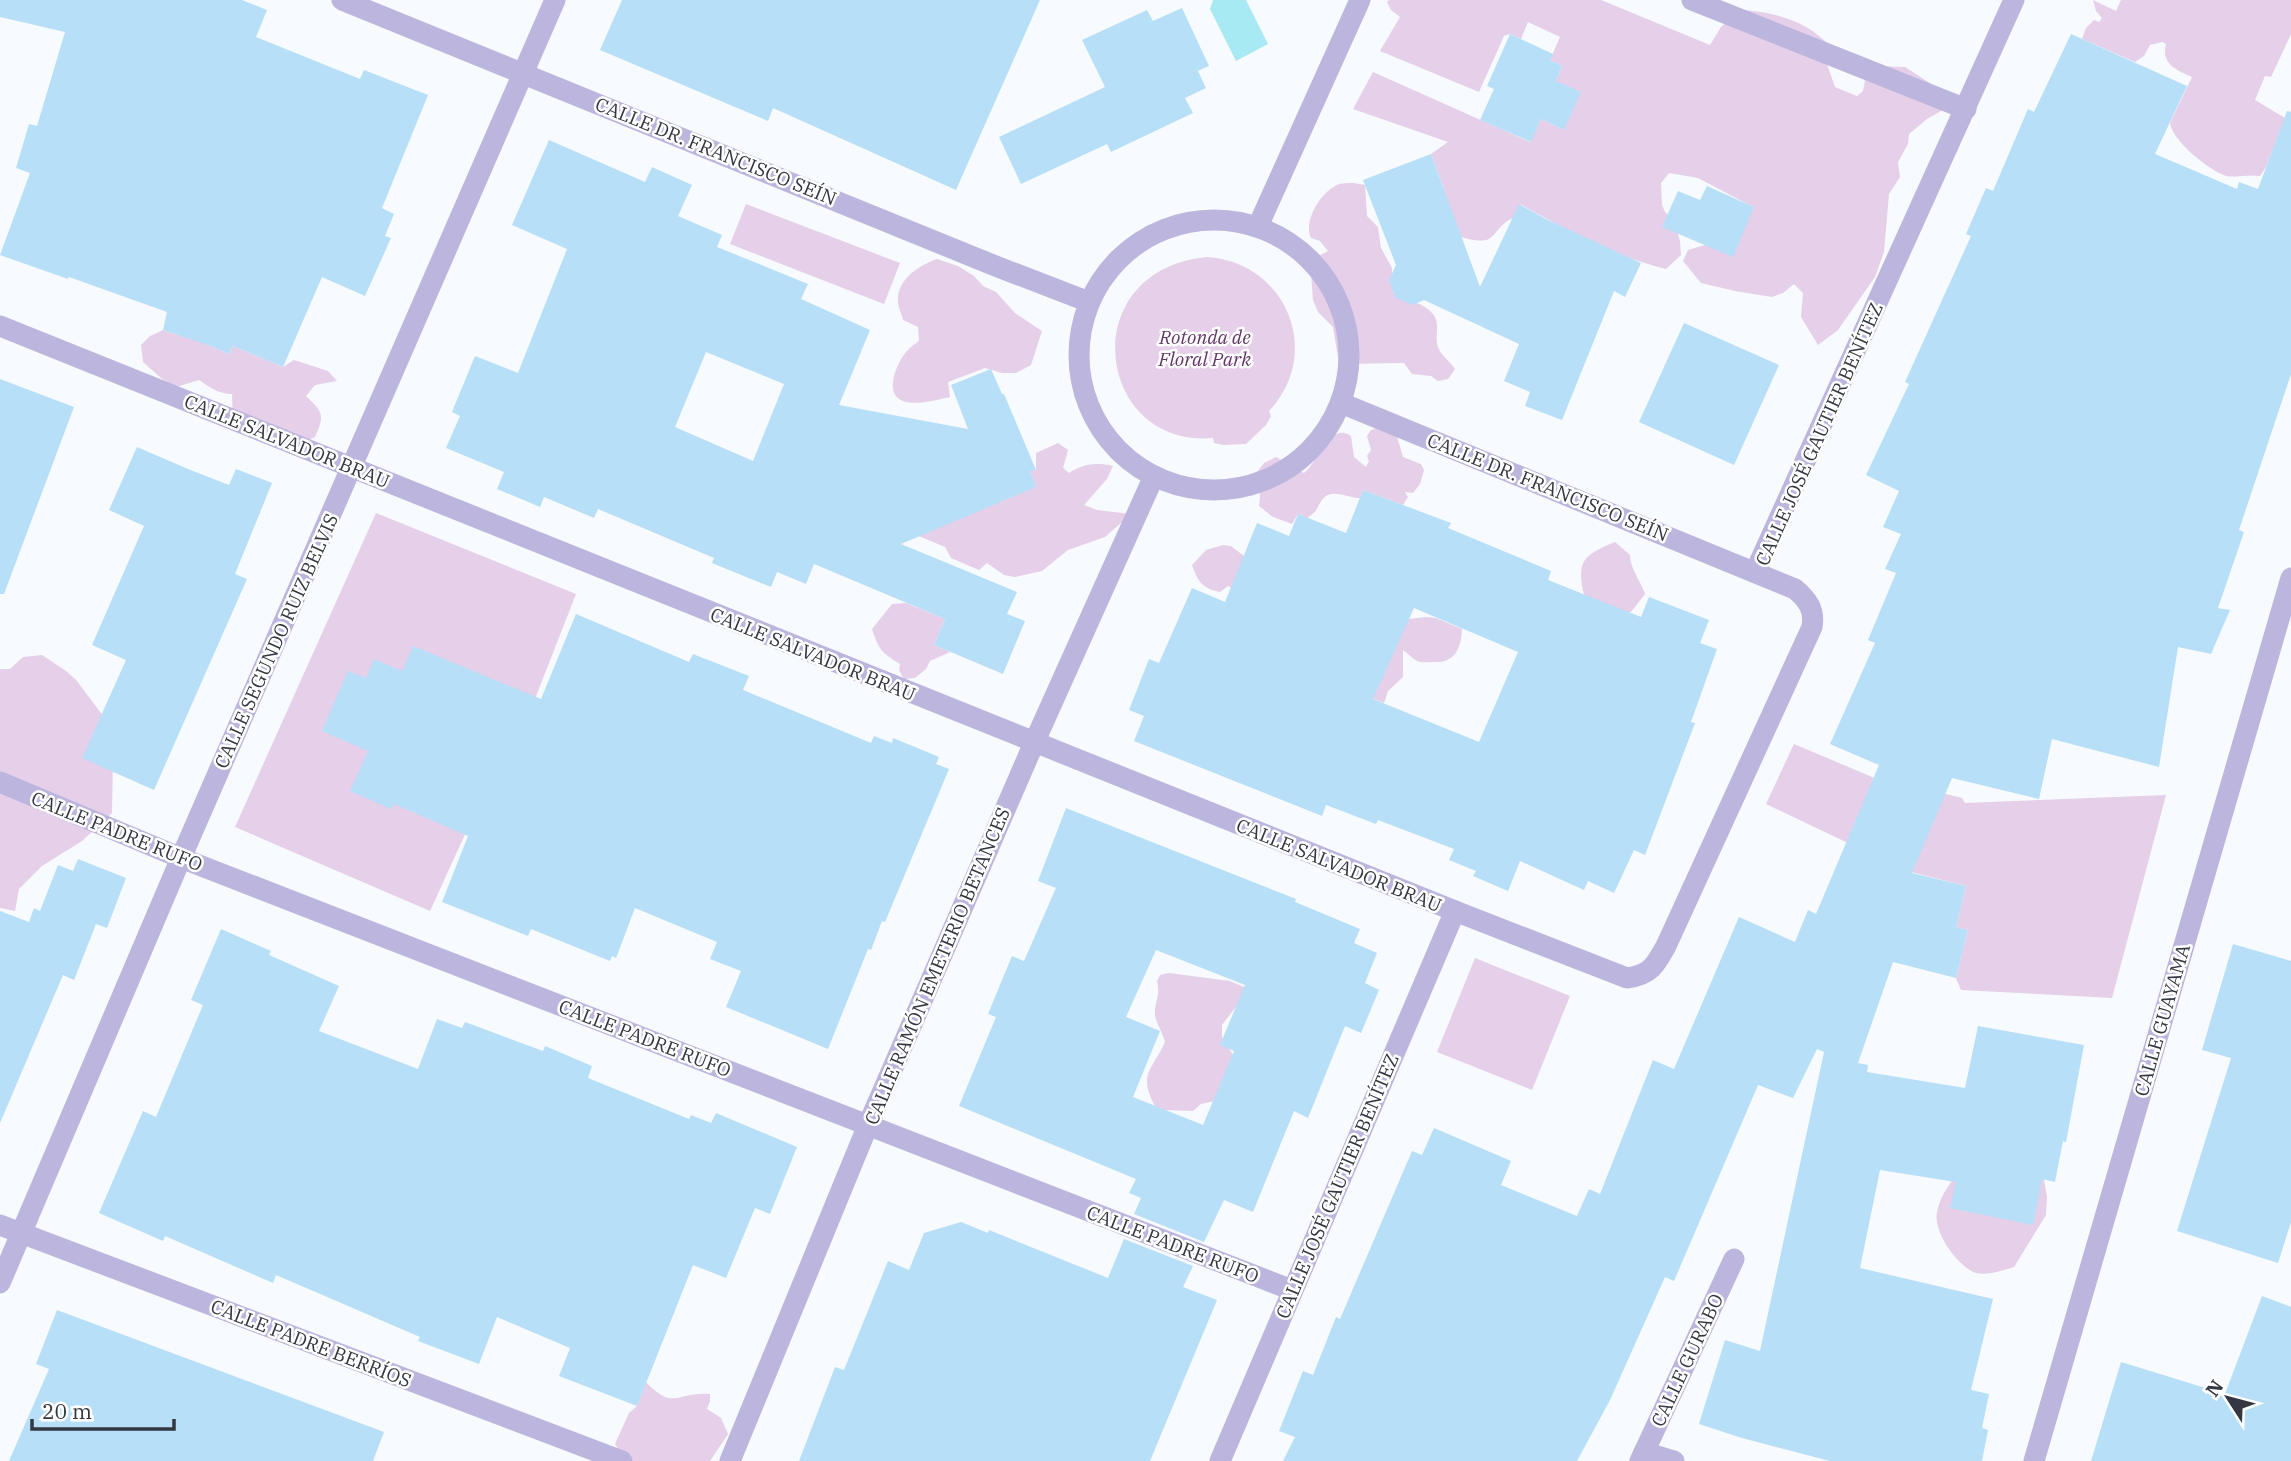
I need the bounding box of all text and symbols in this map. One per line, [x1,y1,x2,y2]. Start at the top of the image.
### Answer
street label: CALLE DR. FRANCISCO SEÍN [592,92,840,210]
street label: CALLE JOSÉ GAUTIER BENÍTEZ [1750,299,1888,569]
park label: Rotonda de Floral Park [1158,325,1252,371]
street label: CALLE SALVADOR BRAU [181,389,393,493]
street label: CALLE DR. FRANCISCO SEÍN [1424,428,1672,546]
street label: CALLE SEGUNDO RUIZ BELVIS [209,510,343,772]
street label: CALLE SALVADOR BRAU [707,602,919,706]
street label: CALLE PADRE RUFO [28,786,206,876]
street label: CALLE RAMÓN EMETERIO BETANCES [859,804,1015,1128]
street label: CALLE SALVADOR BRAU [1233,813,1445,917]
street label: CALLE GUAYAMA [2129,941,2195,1099]
street label: CALLE PADRE RUFO [555,994,735,1082]
street label: CALLE JOSÉ GAUTIER BENÍTEZ [1270,1050,1404,1322]
street label: CALLE PADRE RUFO [1083,1200,1263,1288]
street label: CALLE GURABO [1646,1290,1728,1430]
street label: CALLE PADRE BERRÍOS [207,1294,415,1392]
north arrow [2193,1363,2263,1433]
text: N [2200,1375,2228,1401]
scale bar [32,1388,173,1432]
text: 20 m [42,1397,92,1425]

